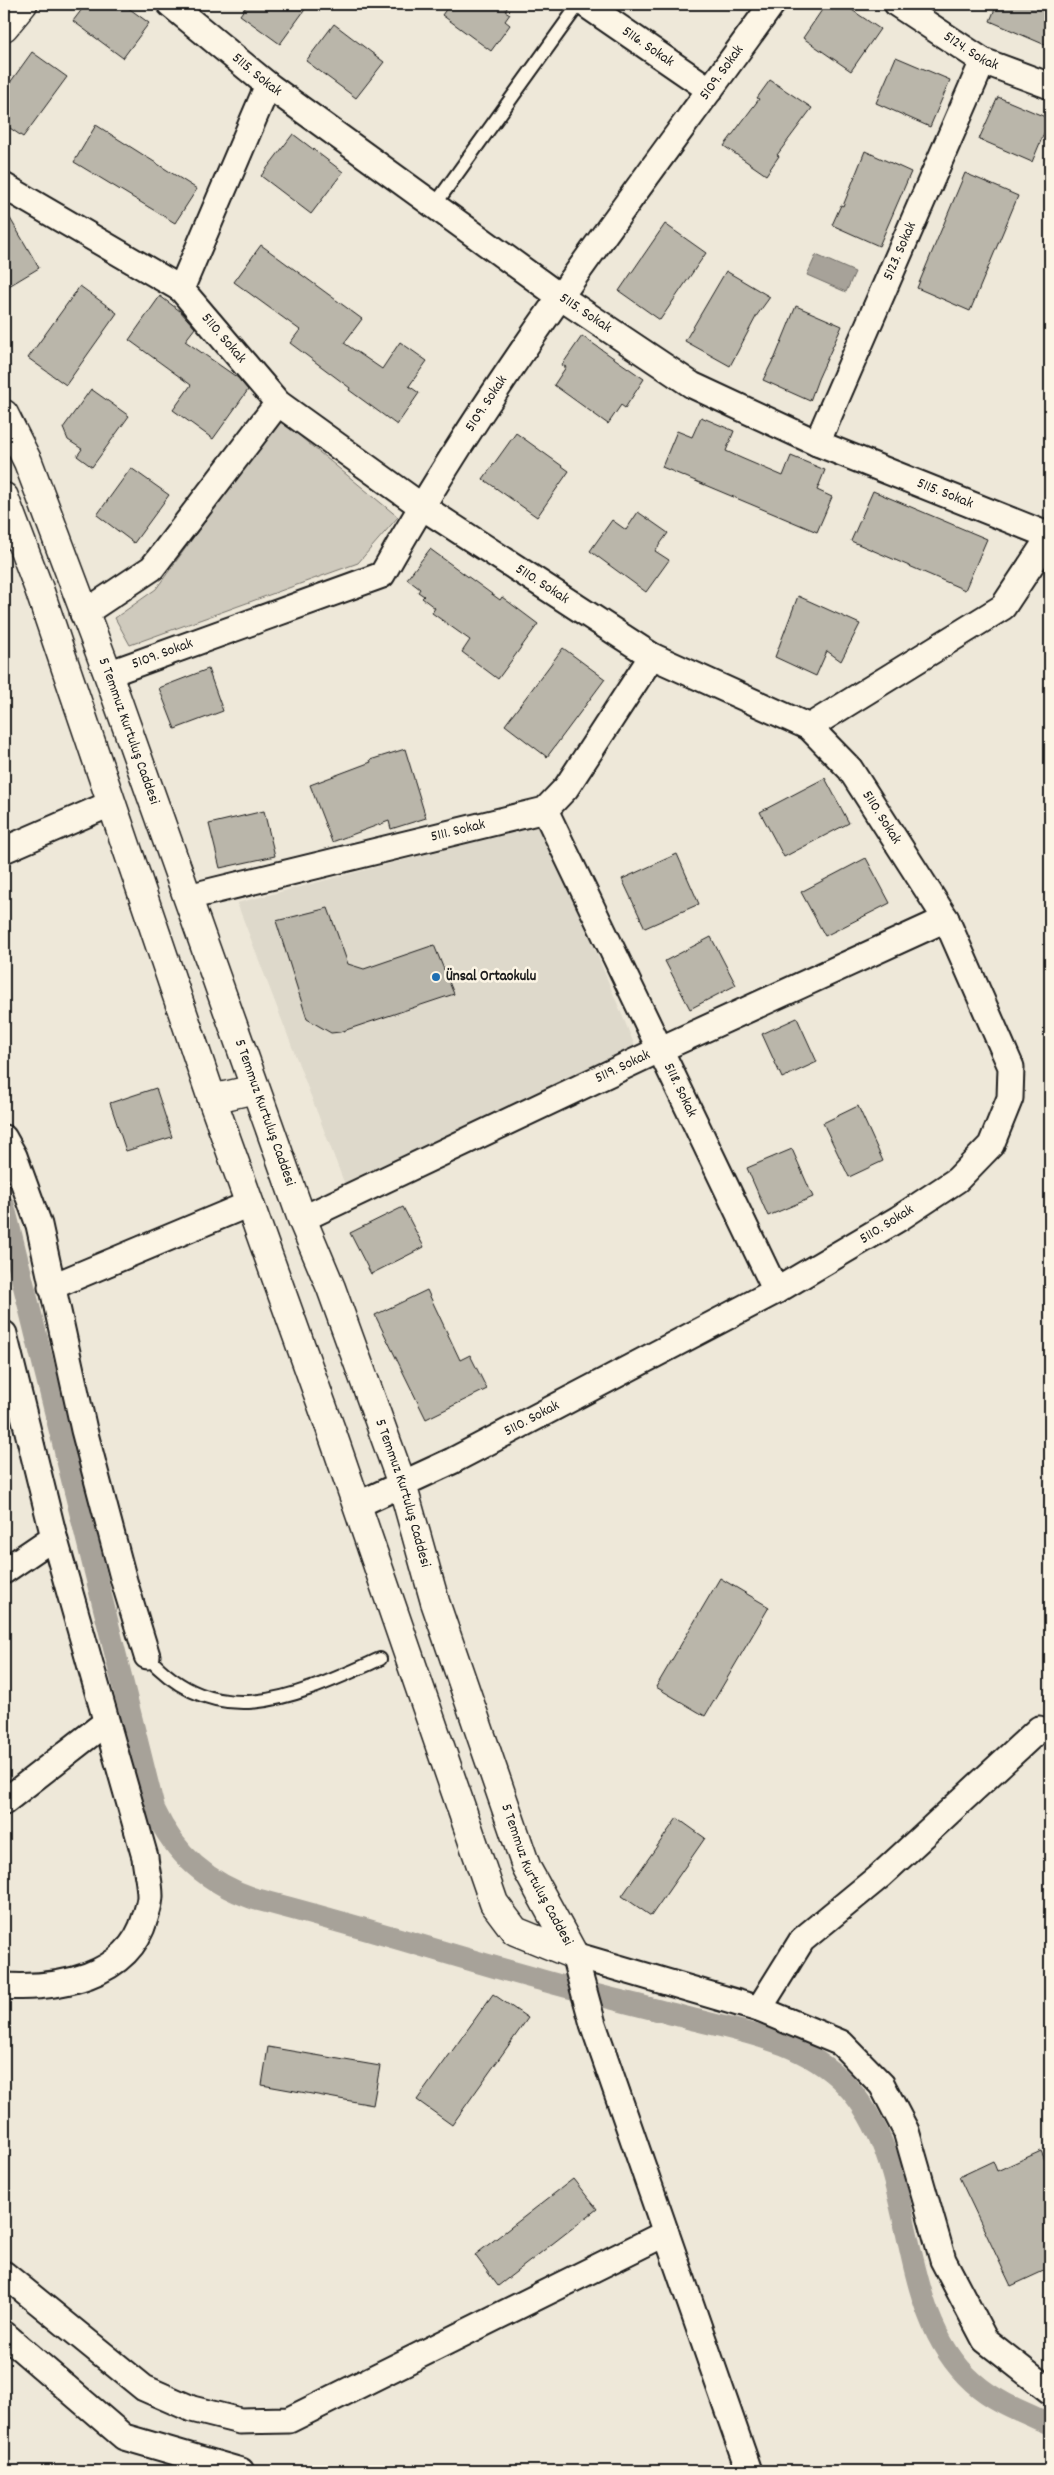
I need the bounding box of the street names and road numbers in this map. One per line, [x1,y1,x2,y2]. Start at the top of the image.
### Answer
street label: 5116. Sokak [617,21,678,73]
street label: 5124. Sokak [939,26,1002,77]
street label: 5109. Sokak [694,41,750,105]
street label: 5115. Sokak [227,48,286,102]
street label: 5123. Sokak [878,218,923,284]
street label: 5115. Sokak [554,288,616,339]
street label: 5110. Sokak [195,309,251,369]
street label: 5109. Sokak [460,371,514,437]
street label: 5115. Sokak [913,473,976,515]
street label: 5110. Sokak [511,559,573,610]
street label: 5109. Sokak [129,633,196,675]
street label: 5 Temmuz Kurtuluş Caddesi [92,655,165,808]
street label: 5110. Sokak [856,786,907,849]
street label: 5111. Sokak [429,814,488,848]
street label: 5 Temmuz Kurtuluş Caddesi [228,1036,301,1189]
street label: 5119. Sokak [591,1044,654,1090]
street label: 5118. Sokak [657,1059,702,1121]
street label: 5110. Sokak [856,1200,918,1250]
street label: 5110. Sokak [500,1395,564,1443]
street label: 5 Temmuz Kurtuluş Caddesi [368,1416,436,1570]
street label: 5 Temmuz Kurtuluş Caddesi [494,1801,578,1950]

